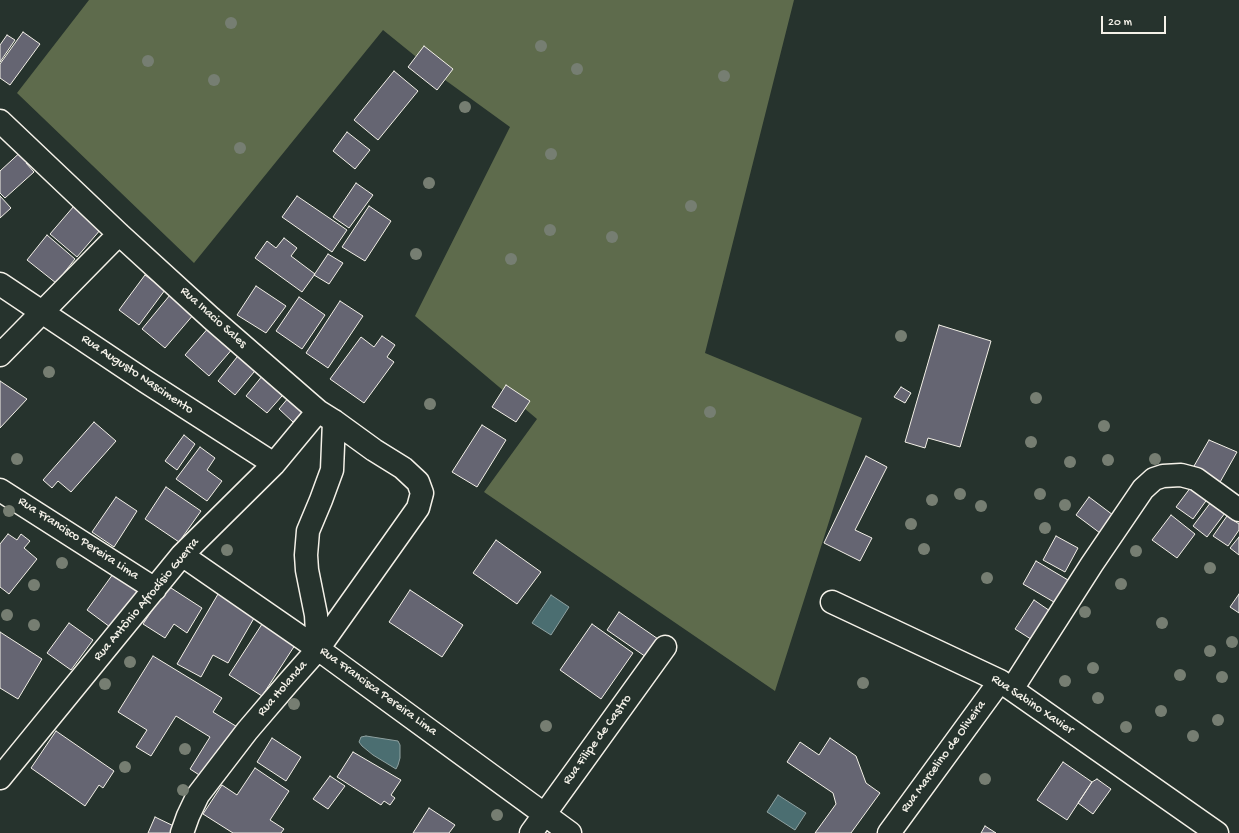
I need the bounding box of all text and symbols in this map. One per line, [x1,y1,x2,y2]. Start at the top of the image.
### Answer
scale bar [1103,8,1168,34]
text: 20 m [1108,16,1132,30]
street label: Rua Inacio Sales [176,284,250,352]
street label: Rua Augusto Nascimento [78,332,196,418]
street label: Rua Francisco Pereira Lima [15,494,141,584]
street label: Rua Antônio Afrodísio Guerra [91,535,203,665]
street label: Rua Francisca Pereira Lima [316,644,440,740]
street label: Rua Holanda [255,658,311,720]
street label: Rua Sabino Xavier [988,672,1076,738]
street label: Rua Filipe de Castro [560,692,636,788]
street label: Rua Marcelino de Oliveira [898,698,990,816]

